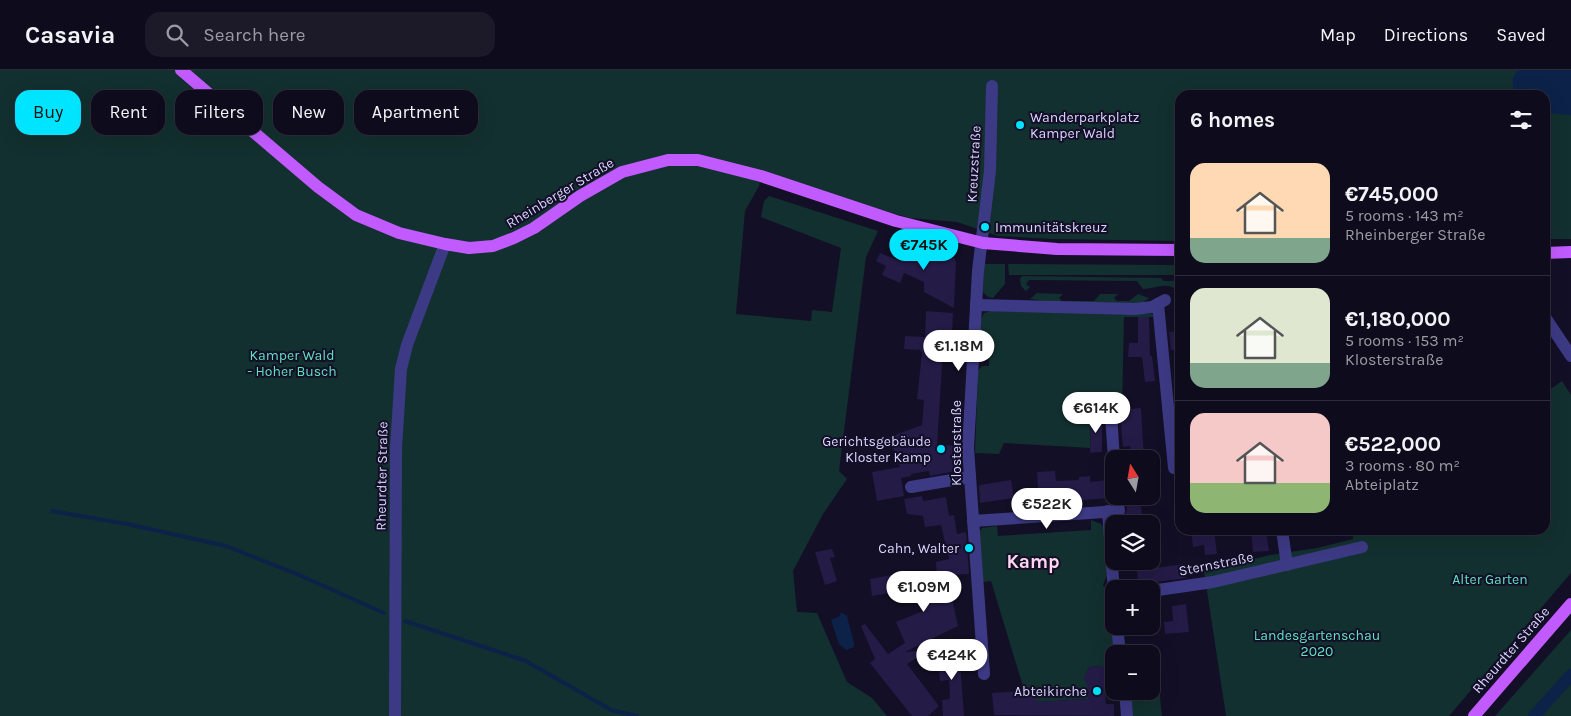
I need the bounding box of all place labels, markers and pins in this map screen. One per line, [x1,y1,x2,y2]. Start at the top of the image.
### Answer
place label: Wanderparkplatz Kamper Wald [1030,109,1139,142]
marker: Wanderparkplatz Kamper Wald [1014,119,1026,131]
place label: Immunitätskreuz [995,219,1107,236]
marker: Immunitätskreuz [979,221,991,233]
pin: €745K [889,228,959,271]
pin: €1.18M [918,330,1000,372]
pin: €614K [1061,392,1131,434]
place label: Gerichtsgebäude Kloster Kamp [822,433,931,466]
marker: Gerichtsgebäude Kloster Kamp [935,443,947,455]
pin: €522K [1012,488,1082,530]
place label: Cahn, Walter [878,540,960,557]
marker: Cahn, Walter [963,542,975,554]
pin: €1.09M [883,570,965,613]
pin: €424K [917,638,987,681]
place label: Abteikirche [1014,683,1087,700]
marker: Abteikirche [1091,685,1103,697]

